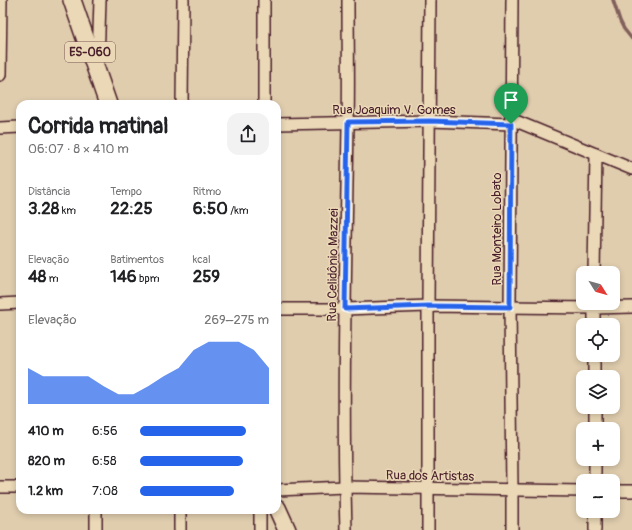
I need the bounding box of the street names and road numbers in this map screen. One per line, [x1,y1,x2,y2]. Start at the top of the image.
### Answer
road number: ES-060 [65,42,115,62]
street label: Rua Joaquim V. Gomes [332,102,456,118]
street label: Rua Monteiro Lobato [489,172,505,286]
street label: Rua Celidônio Mazzei [324,208,342,322]
street label: Rua dos Artistas [386,467,474,485]

